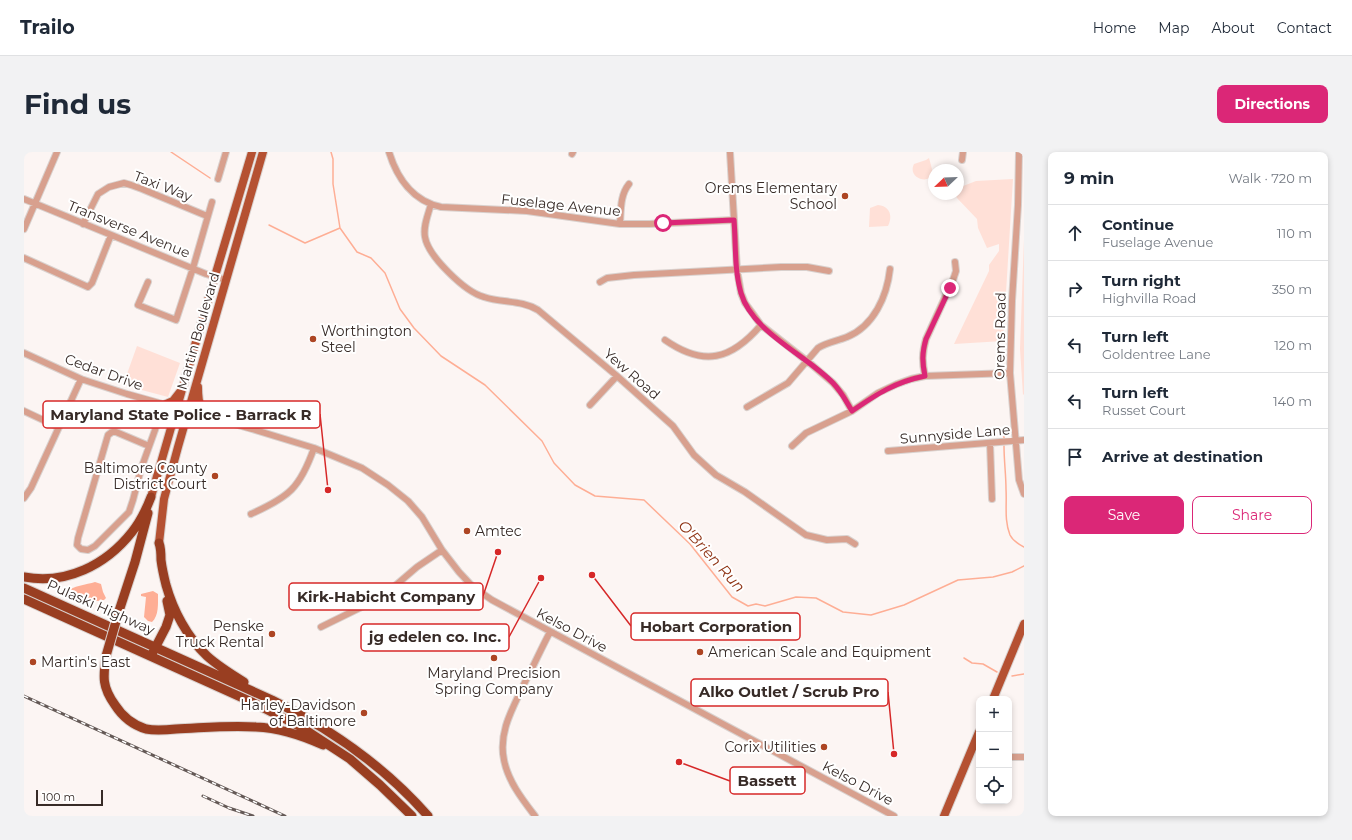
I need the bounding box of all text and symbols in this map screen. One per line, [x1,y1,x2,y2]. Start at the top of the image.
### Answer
text: Trailo [20,16,75,39]
text: Home [1093,19,1136,37]
text: Map [1158,19,1189,37]
text: About [1211,19,1255,37]
text: Contact [1277,19,1332,37]
button: Directions [1217,85,1328,123]
text: Find us [24,87,131,121]
north arrow [928,164,964,200]
street label: Taxi Way [131,167,195,206]
text: 9 min [1064,168,1114,188]
text: Walk · 720 m [1228,170,1312,186]
place label: Orems Elementary School [705,179,837,213]
street label: Fuselage Avenue [500,190,622,220]
marker: Orems Elementary School [840,191,850,201]
street label: Transverse Avenue [65,196,193,262]
route start [654,214,672,232]
text: Continue [1102,215,1174,234]
icon: ahead [1064,222,1086,244]
text: 110 m [1277,225,1312,241]
text: Fuselage Avenue [1102,234,1213,250]
street label: Martin Boulevard [173,270,223,392]
text: Turn right [1102,271,1181,290]
icon: right [1064,278,1086,300]
route end [941,279,959,297]
text: 350 m [1272,281,1312,297]
text: Highvilla Road [1102,290,1196,306]
street label: Orems Road [990,292,1010,380]
place label: Worthington Steel [321,322,412,356]
text: Turn left [1102,327,1169,346]
marker: Worthington Steel [308,334,318,344]
icon: left [1064,334,1086,356]
text: 120 m [1274,337,1312,353]
street label: Yew Road [600,345,664,403]
text: Goldentree Lane [1102,346,1211,362]
street label: Cedar Drive [62,350,146,394]
text: Turn left [1102,383,1169,402]
icon: left [1064,390,1086,412]
text: 140 m [1273,393,1312,409]
callout: Maryland State Police - Barrack R [43,401,320,428]
text: Russet Court [1102,402,1186,418]
text: Maryland State Police - Barrack R [50,405,312,424]
street label: Sunnyside Lane [899,420,1011,448]
icon: arrive [1064,446,1086,468]
text: Arrive at destination [1102,447,1263,466]
place label: Baltimore County District Court [84,459,207,493]
marker: Baltimore County District Court [210,471,220,481]
button: Save [1064,496,1184,534]
button: Share [1192,496,1312,534]
water label: O'Brien Run [675,516,749,596]
place label: Amtec [475,522,522,540]
marker: Amtec [462,526,472,536]
street label: Pulaski Highway [44,575,158,639]
callout: Kirk-Habicht Company [289,583,483,610]
text: Kirk-Habicht Company [297,587,476,606]
street label: Kelso Drive [533,604,611,656]
callout: Hobart Corporation [631,613,800,640]
place label: Penske Truck Rental [176,617,264,651]
text: Hobart Corporation [640,617,792,636]
callout: jg edelen co. Inc. [361,624,509,651]
text: jg edelen co. Inc. [367,627,501,646]
marker: Penske Truck Rental [267,629,277,639]
place label: American Scale and Equipment [708,643,932,661]
marker: American Scale and Equipment [695,647,705,657]
place label: Martin's East [41,653,131,671]
marker: Maryland Precision Spring Company [489,653,499,663]
marker: Martin's East [28,657,38,667]
place label: Maryland Precision Spring Company [427,664,561,698]
callout: Alko Outlet / Scrub Pro [691,679,888,706]
text: Alko Outlet / Scrub Pro [698,682,880,701]
place label: Harley-Davidson of Baltimore [240,696,356,730]
map controls [976,696,1012,804]
button: + [976,696,1012,732]
marker: Harley-Davidson of Baltimore [359,708,369,718]
button: − [976,732,1012,768]
place label: Corix Utilities [725,738,816,756]
marker: Corix Utilities [819,742,829,752]
street label: Kelso Drive [819,757,897,809]
callout: Bassett [730,767,805,794]
button: locate [976,768,1012,804]
text: Bassett [738,771,797,790]
scale bar [36,788,103,807]
text: 100 m [42,790,75,804]

